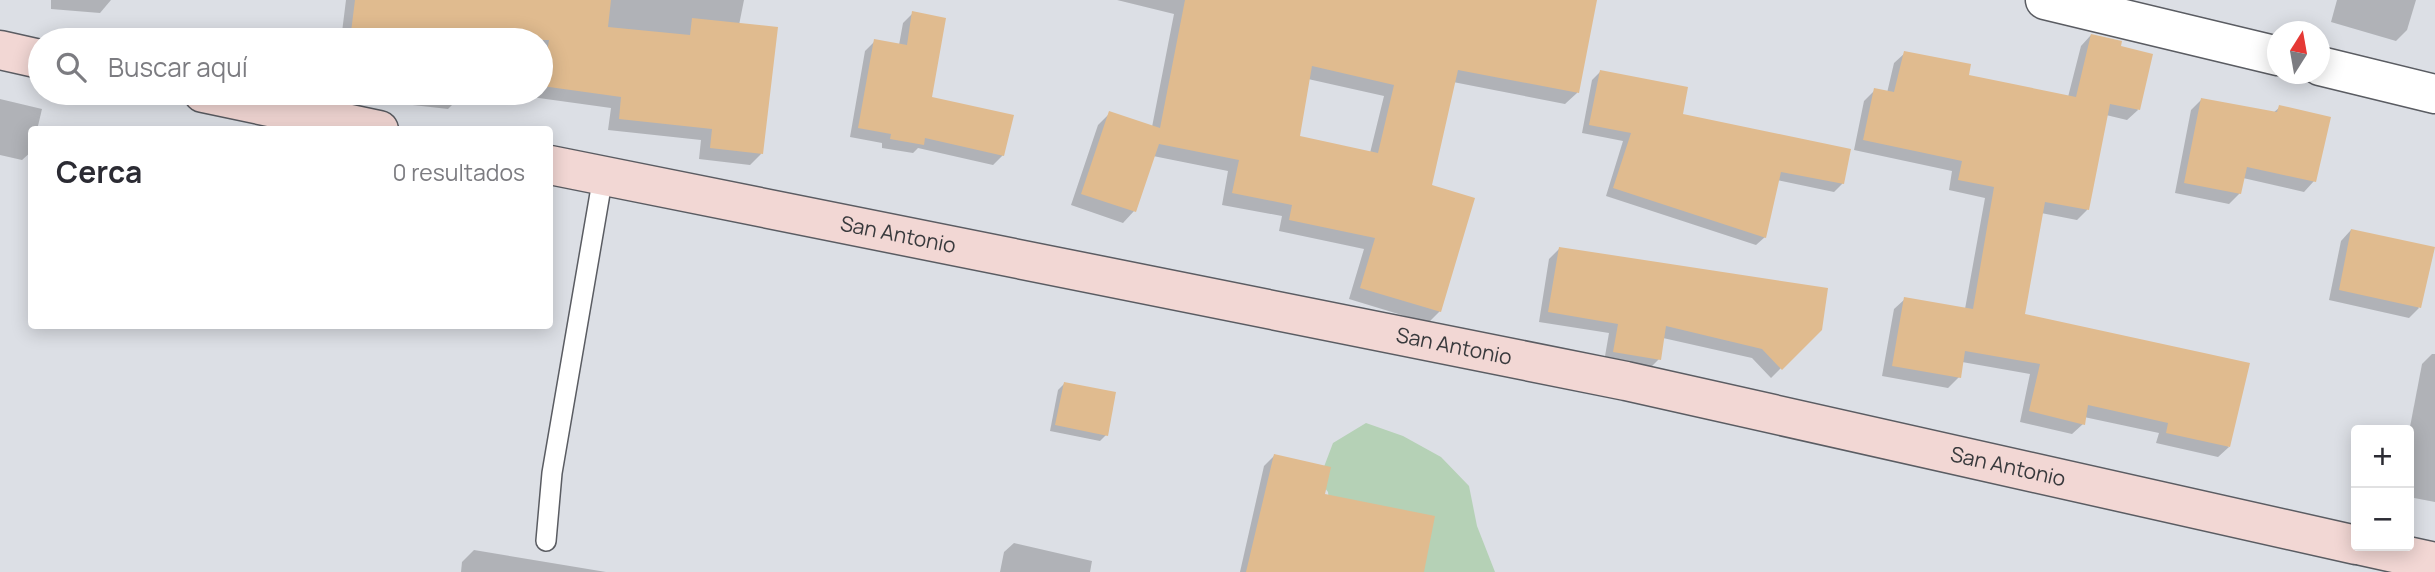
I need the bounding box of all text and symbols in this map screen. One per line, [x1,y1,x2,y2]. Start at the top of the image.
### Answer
north arrow [2267,21,2330,84]
search box [28,28,553,105]
icon: search [52,48,90,86]
text: Buscar aquí [108,49,248,85]
text: Cerca [56,151,142,192]
text: 0 resultados [393,156,525,188]
street label: San Antonio [838,209,959,259]
street label: San Antonio [1394,320,1514,371]
map controls [2351,425,2414,551]
button: + [2351,425,2414,488]
street label: San Antonio [1948,439,2069,492]
button: − [2351,488,2414,551]

